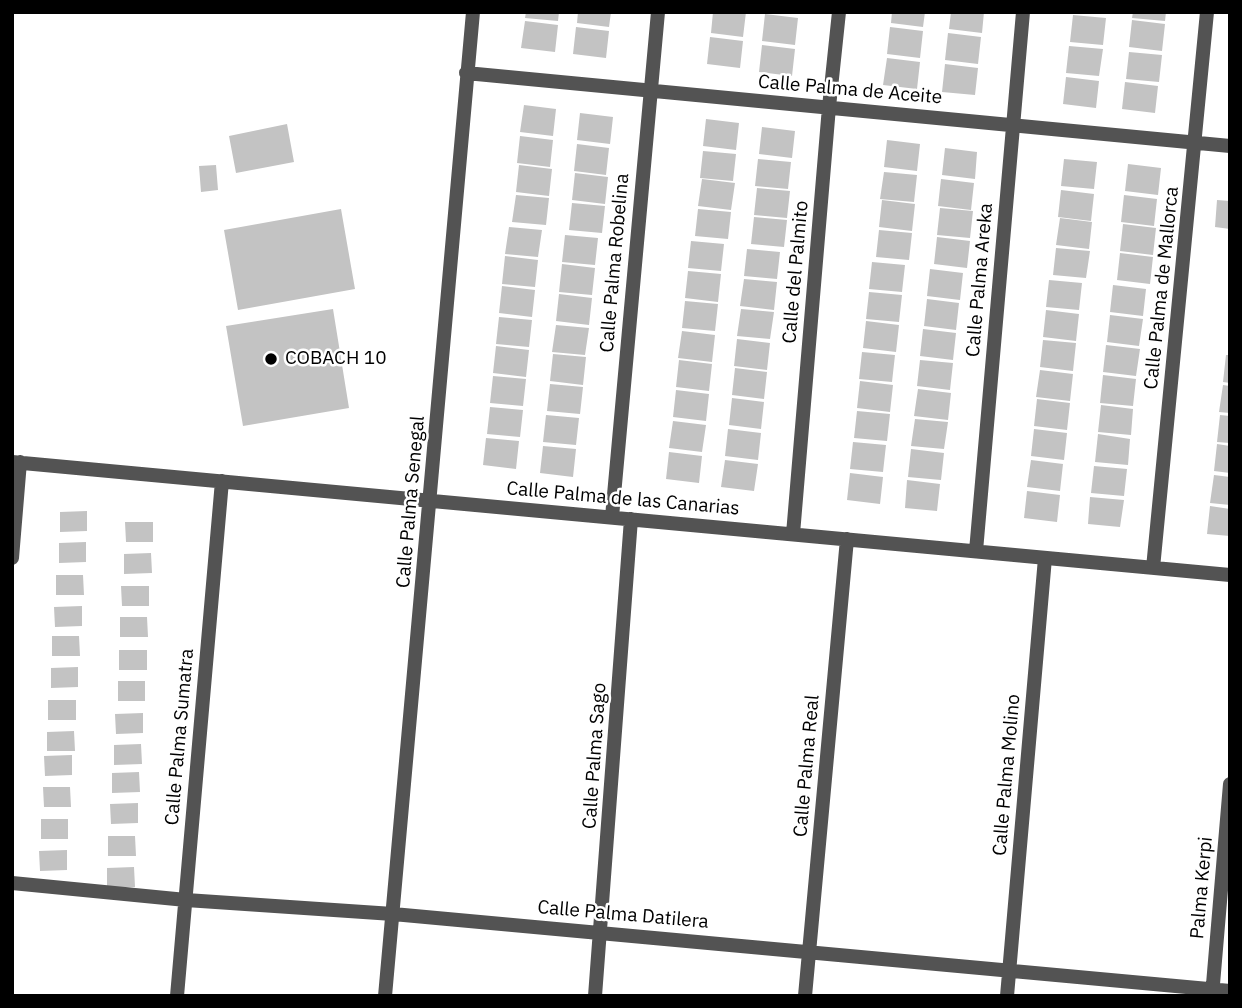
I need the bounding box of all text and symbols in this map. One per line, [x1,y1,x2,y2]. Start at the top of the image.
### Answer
street label: Calle Palma de Aceite [757,71,943,109]
street label: Calle Palma Robelina [596,172,634,354]
street label: Calle Palma de Mallorca [1140,185,1184,391]
street label: Calle del Palmito [778,200,814,344]
street label: Calle Palma Areka [962,202,998,358]
place label: COBACH 10 [285,348,387,370]
marker: COBACH 10 [263,351,279,367]
street label: Calle Palma Senegal [392,415,430,589]
street label: Calle Palma de las Canarias [505,477,741,521]
street label: Calle Palma Sumatra [161,648,199,826]
street label: Calle Palma Sago [579,682,611,830]
street label: Calle Palma Molino [989,693,1025,857]
street label: Calle Palma Real [789,694,825,838]
street label: Palma Kerpi [1186,836,1218,940]
street label: Calle Palma Datilera [536,896,710,934]

